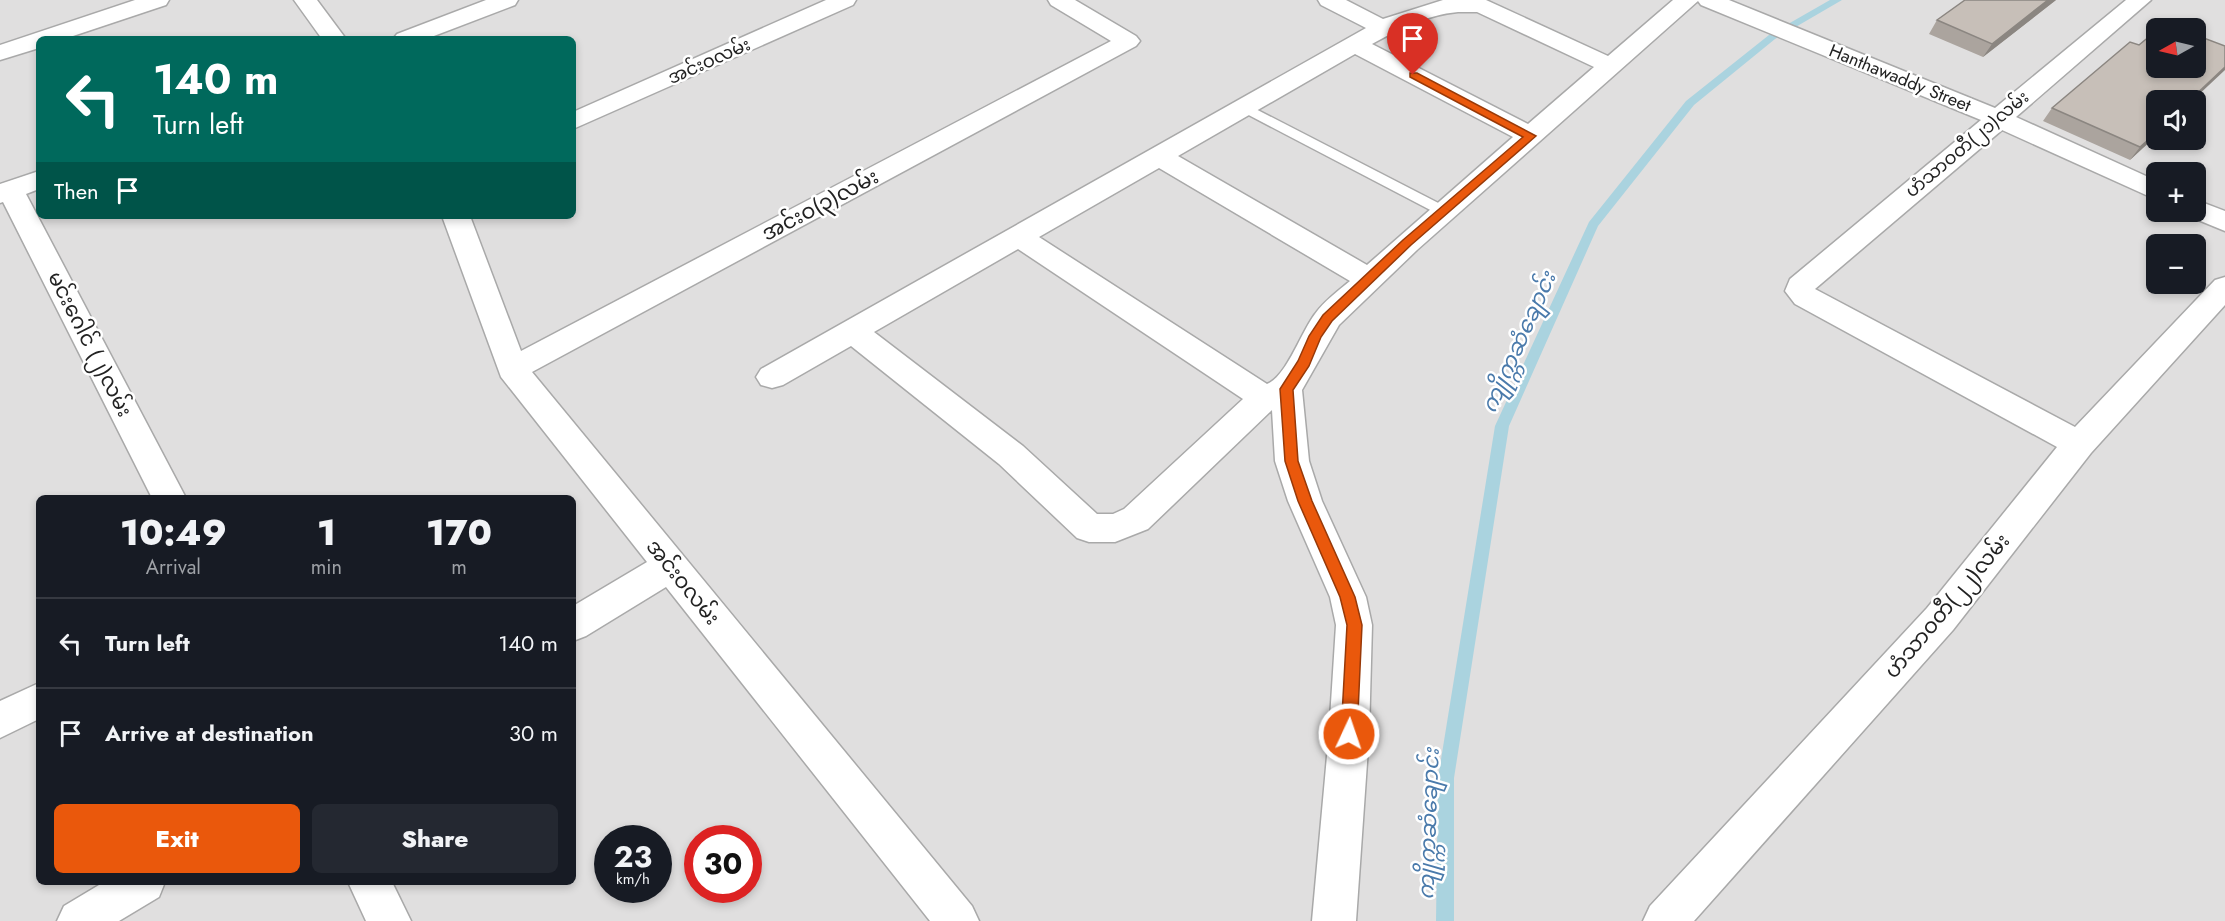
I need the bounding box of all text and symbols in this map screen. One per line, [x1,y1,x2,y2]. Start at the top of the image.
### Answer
pin [1387,13,1438,75]
north arrow [2146,18,2206,78]
map controls [2146,18,2206,294]
icon: arrive [1396,22,1429,55]
street label: အင်းဝလမ်း [664,31,754,91]
street label: Hanthawaddy Street [1825,38,1975,119]
text: 140 m [153,49,279,110]
icon: left [54,60,132,138]
street label: ဟံသာဝတီ(၂၁)လမ်း [1899,84,2036,205]
button: sound [2146,90,2206,150]
text: Turn left [153,105,243,144]
street label: အင်းဝ(၃)လမ်း [756,161,885,250]
button: + [2146,162,2206,222]
icon: arrive [111,174,144,207]
text: Then [54,175,99,207]
button: − [2146,234,2206,294]
street label: မင်းဂေါင် (၂)လမ်း [39,265,141,423]
water label: ကျိုက္ကဆံချောင်း [1473,265,1567,419]
text: 10:49 [120,506,227,558]
text: 1 [317,506,336,558]
text: 170 [426,506,492,558]
street label: ဟံသာဝတီ(၂၂)လမ်း [1877,526,2018,686]
street label: အင်းဝလမ်း [639,532,728,631]
text: Arrival [146,553,201,582]
text: min [311,553,342,582]
text: m [451,553,467,582]
icon: left [54,627,87,660]
text: Turn left [105,627,190,659]
text: 140 m [498,627,558,659]
position arrow [1317,702,1381,766]
icon: arrive [54,717,87,750]
text: Arrive at destination [105,717,314,749]
text: 30 m [509,717,558,749]
water label: ကျိုက္ကဆံချောင်း [1409,746,1450,900]
button: Exit [54,804,300,873]
button: Share [312,804,558,873]
speed limit sign: 30 [684,825,762,903]
text: 23 [614,835,652,878]
text: km/h [616,868,650,890]

